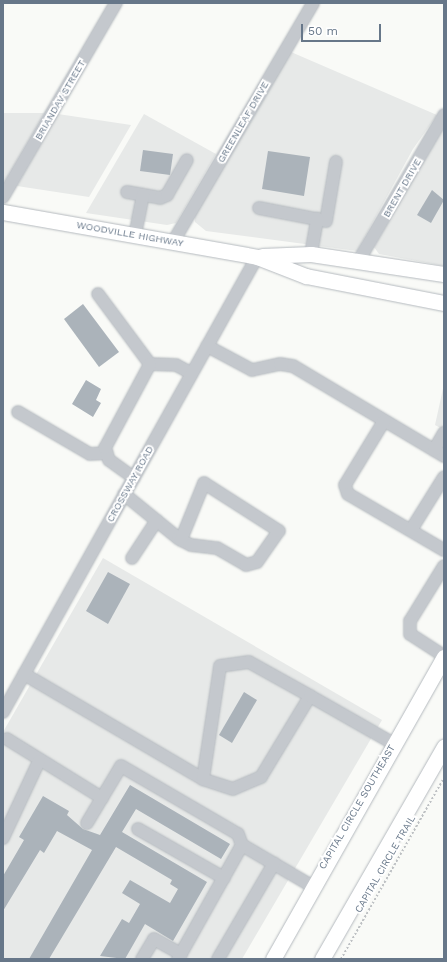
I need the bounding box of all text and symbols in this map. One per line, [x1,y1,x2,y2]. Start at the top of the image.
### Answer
scale bar [303,16,383,42]
text: 50 m [308,24,338,38]
street label: BRIANDAV STREET [32,58,88,142]
street label: GREENLEAF DRIVE [215,79,271,165]
street label: BRENT DRIVE [380,156,424,220]
street label: WOODVILLE HIGHWAY [76,219,184,249]
street label: CROSSWAY ROAD [104,444,156,524]
street label: CAPITAL CIRCLE SOUTHEAST [316,742,398,872]
street label: CAPITAL CIRCLE TRAIL [352,813,418,915]

